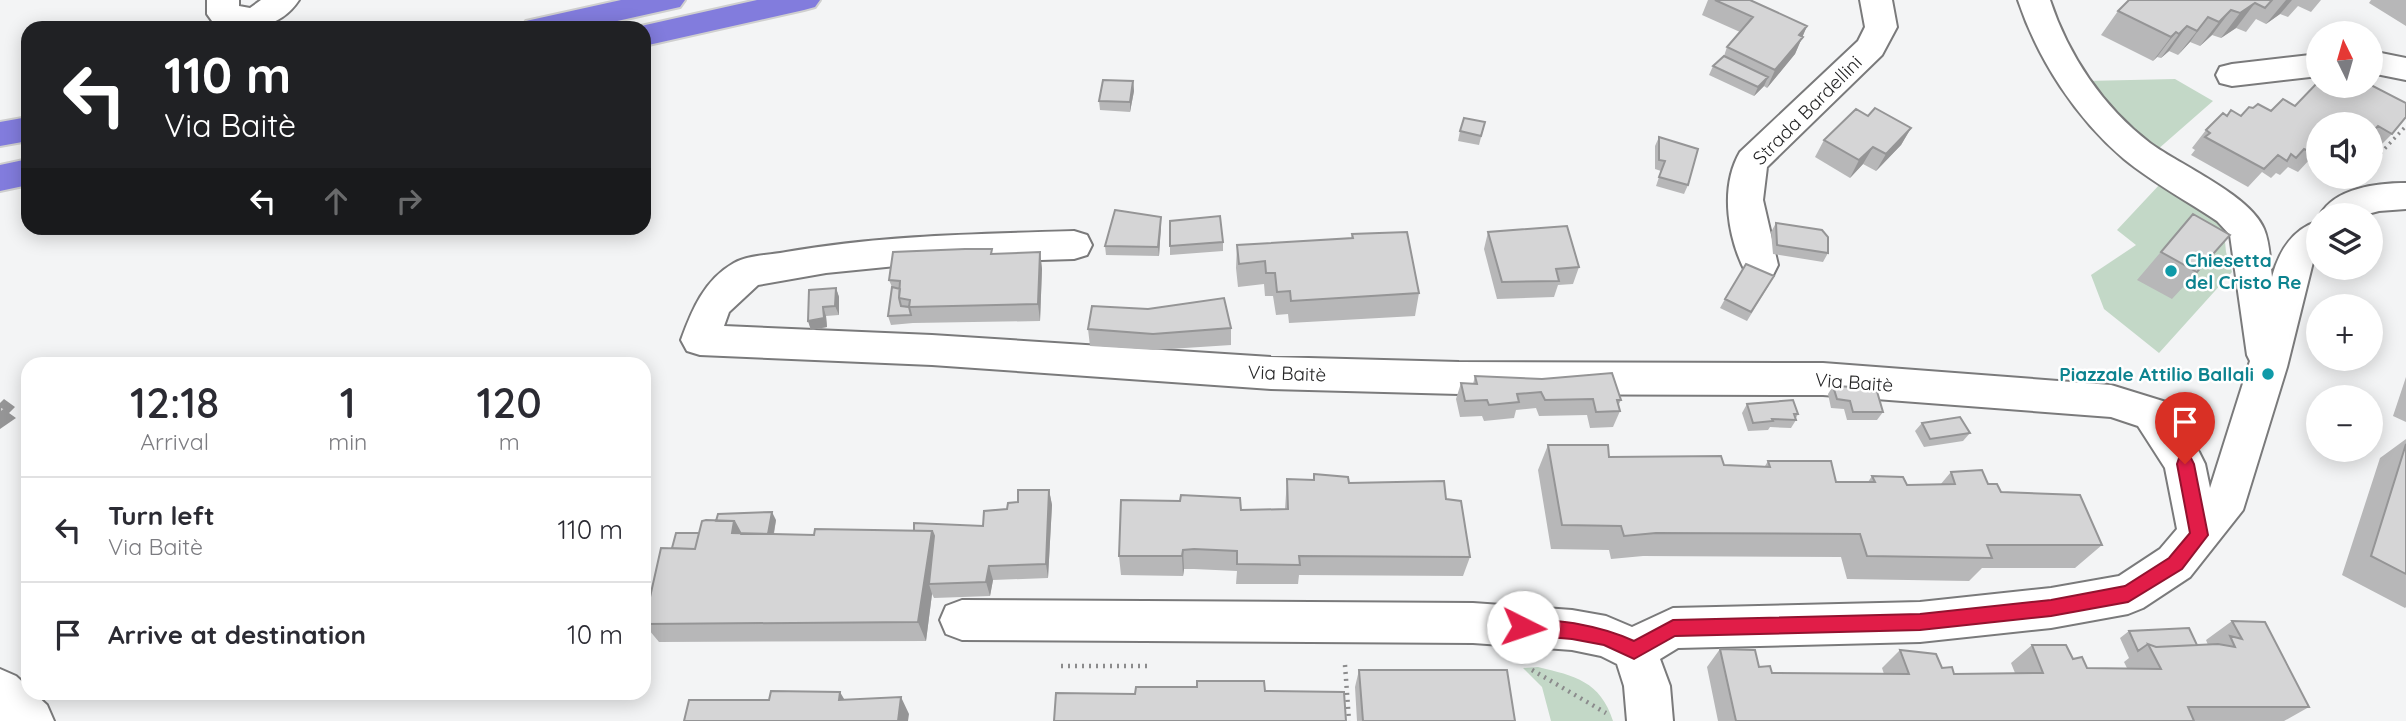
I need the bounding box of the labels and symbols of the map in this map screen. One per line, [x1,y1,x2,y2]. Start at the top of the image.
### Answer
north arrow [2306,21,2384,98]
street label: Strada Bardellini [1747,50,1867,170]
place label: Chiesetta del Cristo Re [2185,248,2301,294]
marker: Chiesetta del Cristo Re [2163,263,2179,279]
street label: Via Baitè [1247,360,1327,386]
place label: Piazzale Attilio Ballali [2059,362,2254,386]
marker: Piazzale Attilio Ballali [2260,366,2276,382]
street label: Via Baitè [1814,367,1894,397]
pin [2155,392,2215,464]
position arrow [1486,590,1560,664]

